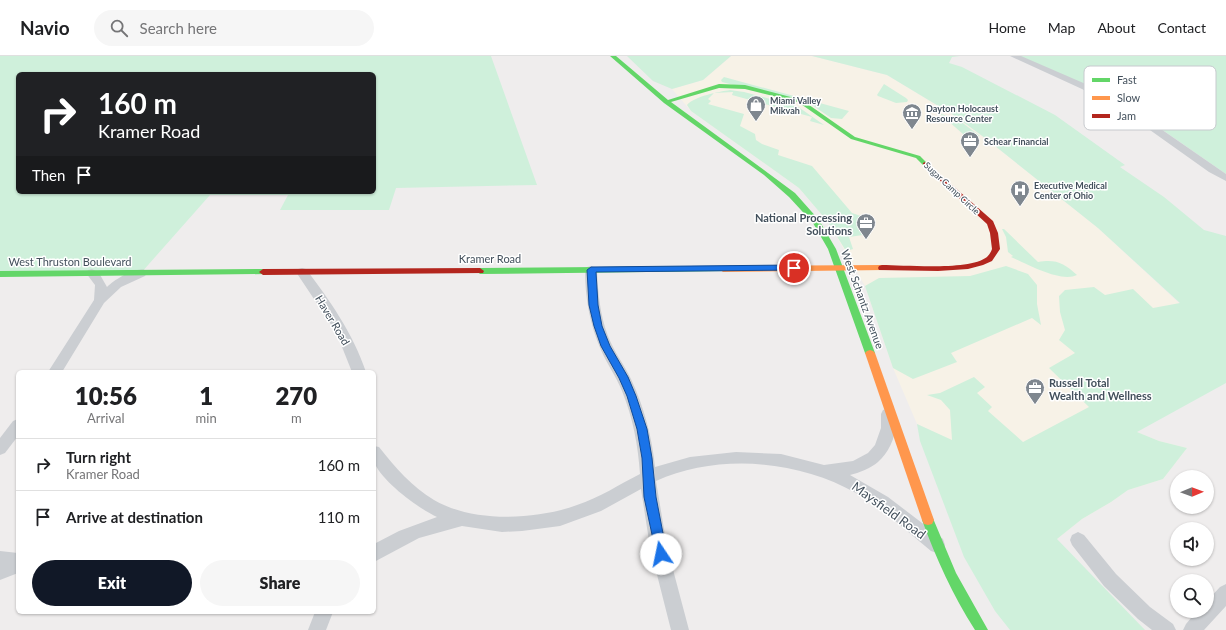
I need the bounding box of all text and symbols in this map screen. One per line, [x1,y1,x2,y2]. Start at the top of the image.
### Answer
search box [94,10,374,46]
text: Navio [20,16,70,39]
icon: search [108,17,130,39]
text: Search here [140,19,217,37]
text: Home [988,19,1026,36]
text: Map [1048,19,1075,36]
text: About [1097,19,1135,36]
text: Contact [1157,19,1206,36]
legend [1084,66,1216,130]
text: Fast [1117,73,1137,86]
text: 160 m [98,86,177,120]
icon: right [32,88,84,140]
text: Slow [1117,91,1141,104]
shop icon: Miami Valley Mikvah [745,94,767,122]
place label: Miami Valley Mikvah [770,95,821,116]
museum icon: Dayton Holocaust Resource Center [901,102,923,130]
place label: Dayton Holocaust Resource Center [926,103,999,124]
text: Jam [1117,109,1136,122]
text: Kramer Road [98,120,200,142]
office icon: Schear Financial [959,130,981,158]
place label: Schear Financial [984,136,1049,147]
street label: Sugar Camp Circle [922,159,982,217]
icon: arrive [73,164,95,186]
text: Then [32,166,65,184]
hospital icon: Executive Medical Center of Ohio [1009,179,1031,207]
place label: Executive Medical Center of Ohio [1034,180,1107,201]
place label: National Processing Solutions [755,211,852,237]
office icon: National Processing Solutions [855,212,877,240]
street label: West Schantz Avenue [839,248,887,351]
pin [777,251,811,285]
street label: Kramer Road [459,252,521,265]
street label: West Thruston Boulevard [9,255,131,268]
icon: arrive [783,257,805,279]
street label: Haver Road [313,293,353,347]
place label: Russell Total Wealth and Wellness [1049,376,1152,402]
office icon: Russell Total Wealth and Wellness [1024,377,1046,405]
text: 10:56 [75,381,137,410]
text: 1 [199,381,213,410]
text: 270 [275,381,317,410]
text: Arrival [87,410,125,426]
text: min [196,410,217,426]
text: m [291,410,302,426]
text: Turn right [66,448,131,466]
icon: right [32,454,54,476]
text: 160 m [318,456,360,474]
text: Kramer Road [66,466,140,482]
north arrow [1170,470,1214,514]
map controls [1170,470,1214,618]
street label: Maysfield Road [849,478,929,542]
icon: arrive [32,506,54,528]
text: Arrive at destination [66,508,203,526]
text: 110 m [318,508,360,526]
button: sound [1170,522,1214,566]
position arrow [640,533,682,575]
button: Exit [32,560,192,606]
button: Share [200,560,360,606]
button: search [1170,574,1214,618]

